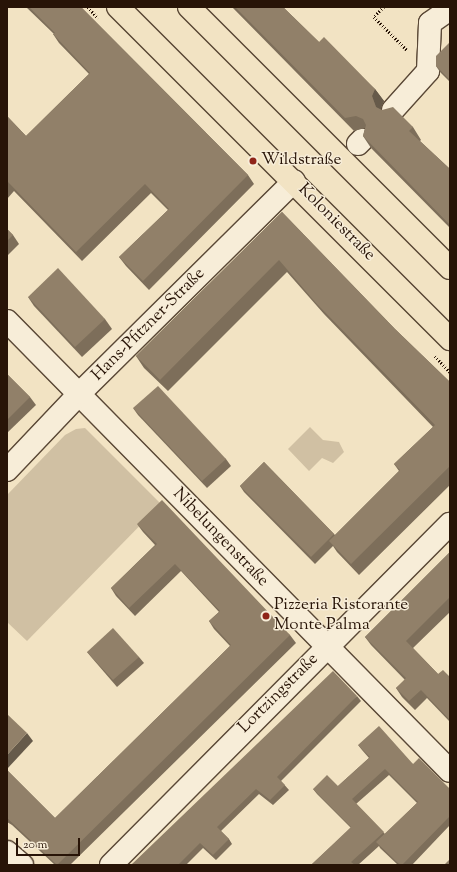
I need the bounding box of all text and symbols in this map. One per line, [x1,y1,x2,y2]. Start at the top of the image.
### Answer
place label: Wildstraße [261,151,341,171]
marker: Wildstraße [248,156,258,166]
street label: Koloniestraße [293,180,379,266]
street label: Hans-Pfitzner-Straße [88,264,210,386]
street label: Nibelungenstraße [168,484,272,592]
place label: Pizzeria Ristorante Monte Palma [274,596,408,636]
marker: Pizzeria Ristorante Monte Palma [261,611,271,621]
street label: Lortzingstraße [235,650,323,738]
scale bar [18,830,82,856]
text: 20 m [23,836,47,854]

